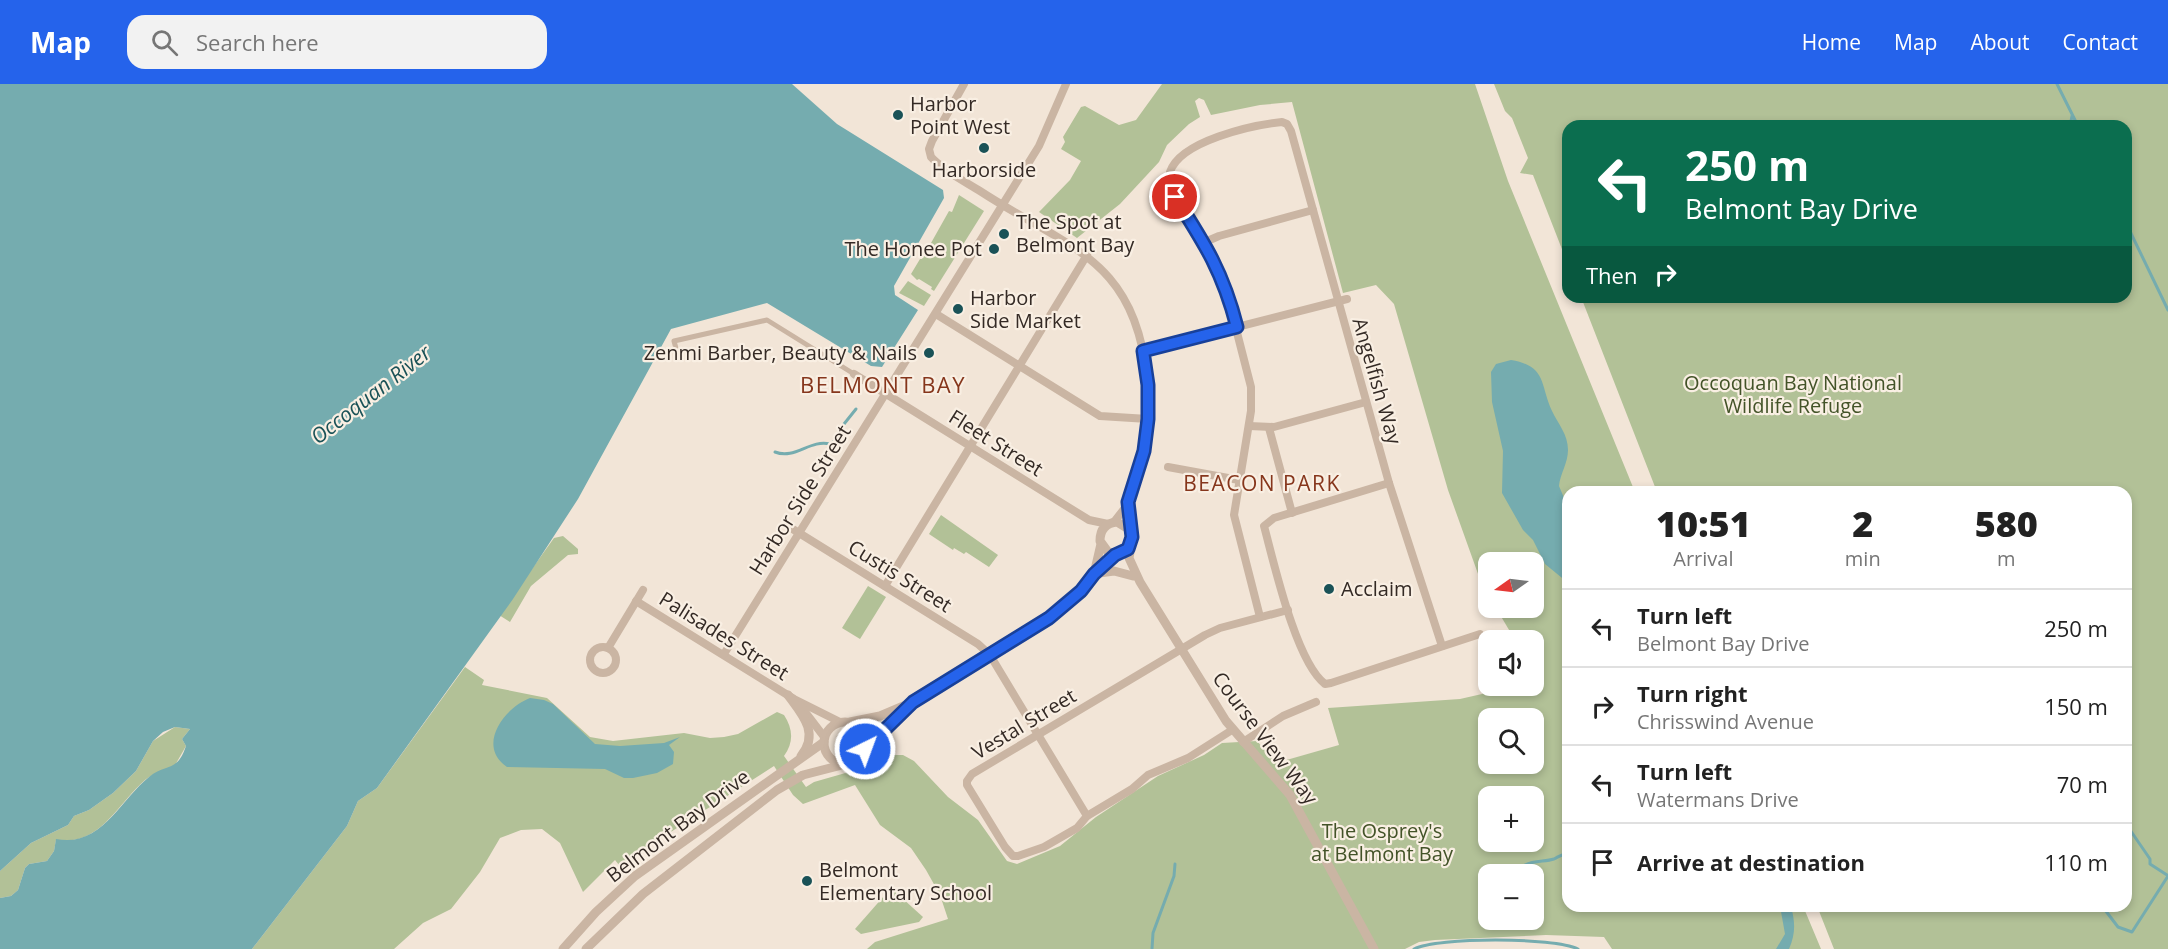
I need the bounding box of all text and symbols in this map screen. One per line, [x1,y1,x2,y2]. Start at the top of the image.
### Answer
search box [127,15,547,69]
text: Map [30,23,91,61]
icon: search [148,26,181,59]
text: Search here [196,27,319,57]
text: Home [1802,28,1861,56]
text: Map [1894,28,1937,56]
text: About [1970,28,2030,56]
text: Contact [2063,28,2138,56]
place label: Harbor Point West [910,90,1010,140]
marker: Harbor Point West [891,108,905,122]
text: 250 m [1685,136,1809,193]
marker: Harborside [977,141,991,155]
icon: left [1586,144,1664,222]
place label: Harborside [932,156,1036,183]
pin [1149,171,1200,222]
icon: arrive [1158,180,1191,213]
text: Belmont Bay Drive [1685,190,1918,227]
place label: The Spot at Belmont Bay [1016,208,1135,258]
marker: The Spot at Belmont Bay [997,227,1011,241]
place label: The Honee Pot [844,235,982,262]
marker: The Honee Pot [987,242,1001,256]
icon: right [1649,258,1682,291]
text: Then [1586,260,1637,290]
place label: Harbor Side Market [970,284,1081,334]
marker: Harbor Side Market [951,302,965,316]
street label: Angelfish Way [1347,314,1409,448]
water label: Occoquan River [304,338,437,450]
place label: Zenmi Barber, Beauty & Nails [644,339,917,366]
marker: Zenmi Barber, Beauty & Nails [922,346,936,360]
district label: BELMONT BAY [800,369,966,399]
park label: Occoquan Bay National Wildlife Refuge [1684,369,1902,419]
street label: Fleet Street [944,403,1048,482]
street label: Harbor Side Street [742,420,857,580]
district label: BEACON PARK [1183,469,1341,497]
text: 10:51 [1656,499,1751,548]
text: 2 [1852,499,1873,548]
text: 580 [1975,499,2038,548]
street label: Custis Street [843,533,957,618]
text: Arrival [1673,545,1734,572]
text: min [1845,545,1881,572]
text: m [1997,545,2016,572]
north arrow [1478,552,1544,618]
map controls [1478,552,1544,930]
place label: Acclaim [1341,575,1413,602]
marker: Acclaim [1322,582,1336,596]
street label: Palisades Street [654,585,794,686]
text: Turn left [1637,600,1732,630]
icon: left [1586,612,1619,645]
text: 250 m [2044,613,2108,643]
button: sound [1478,630,1544,696]
text: Belmont Bay Drive [1637,630,1810,657]
street label: Course View Way [1207,666,1325,810]
text: Turn right [1637,678,1748,708]
street label: Vestal Street [967,682,1081,765]
icon: right [1586,690,1619,723]
text: 150 m [2044,691,2108,721]
button: search [1478,708,1544,774]
text: Chrisswind Avenue [1637,708,1814,735]
position arrow [833,717,897,781]
text: Turn left [1637,756,1732,786]
street label: Belmont Bay Drive [601,763,755,888]
icon: left [1586,768,1619,801]
text: 70 m [2057,769,2108,799]
button: + [1478,786,1544,852]
text: Watermans Drive [1637,786,1799,813]
park label: The Osprey's at Belmont Bay [1311,817,1454,867]
icon: arrive [1586,846,1619,879]
text: Arrive at destination [1637,847,1865,877]
text: 110 m [2044,847,2108,877]
place label: Belmont Elementary School [819,856,992,906]
button: − [1478,864,1544,930]
marker: Belmont Elementary School [800,874,814,888]

